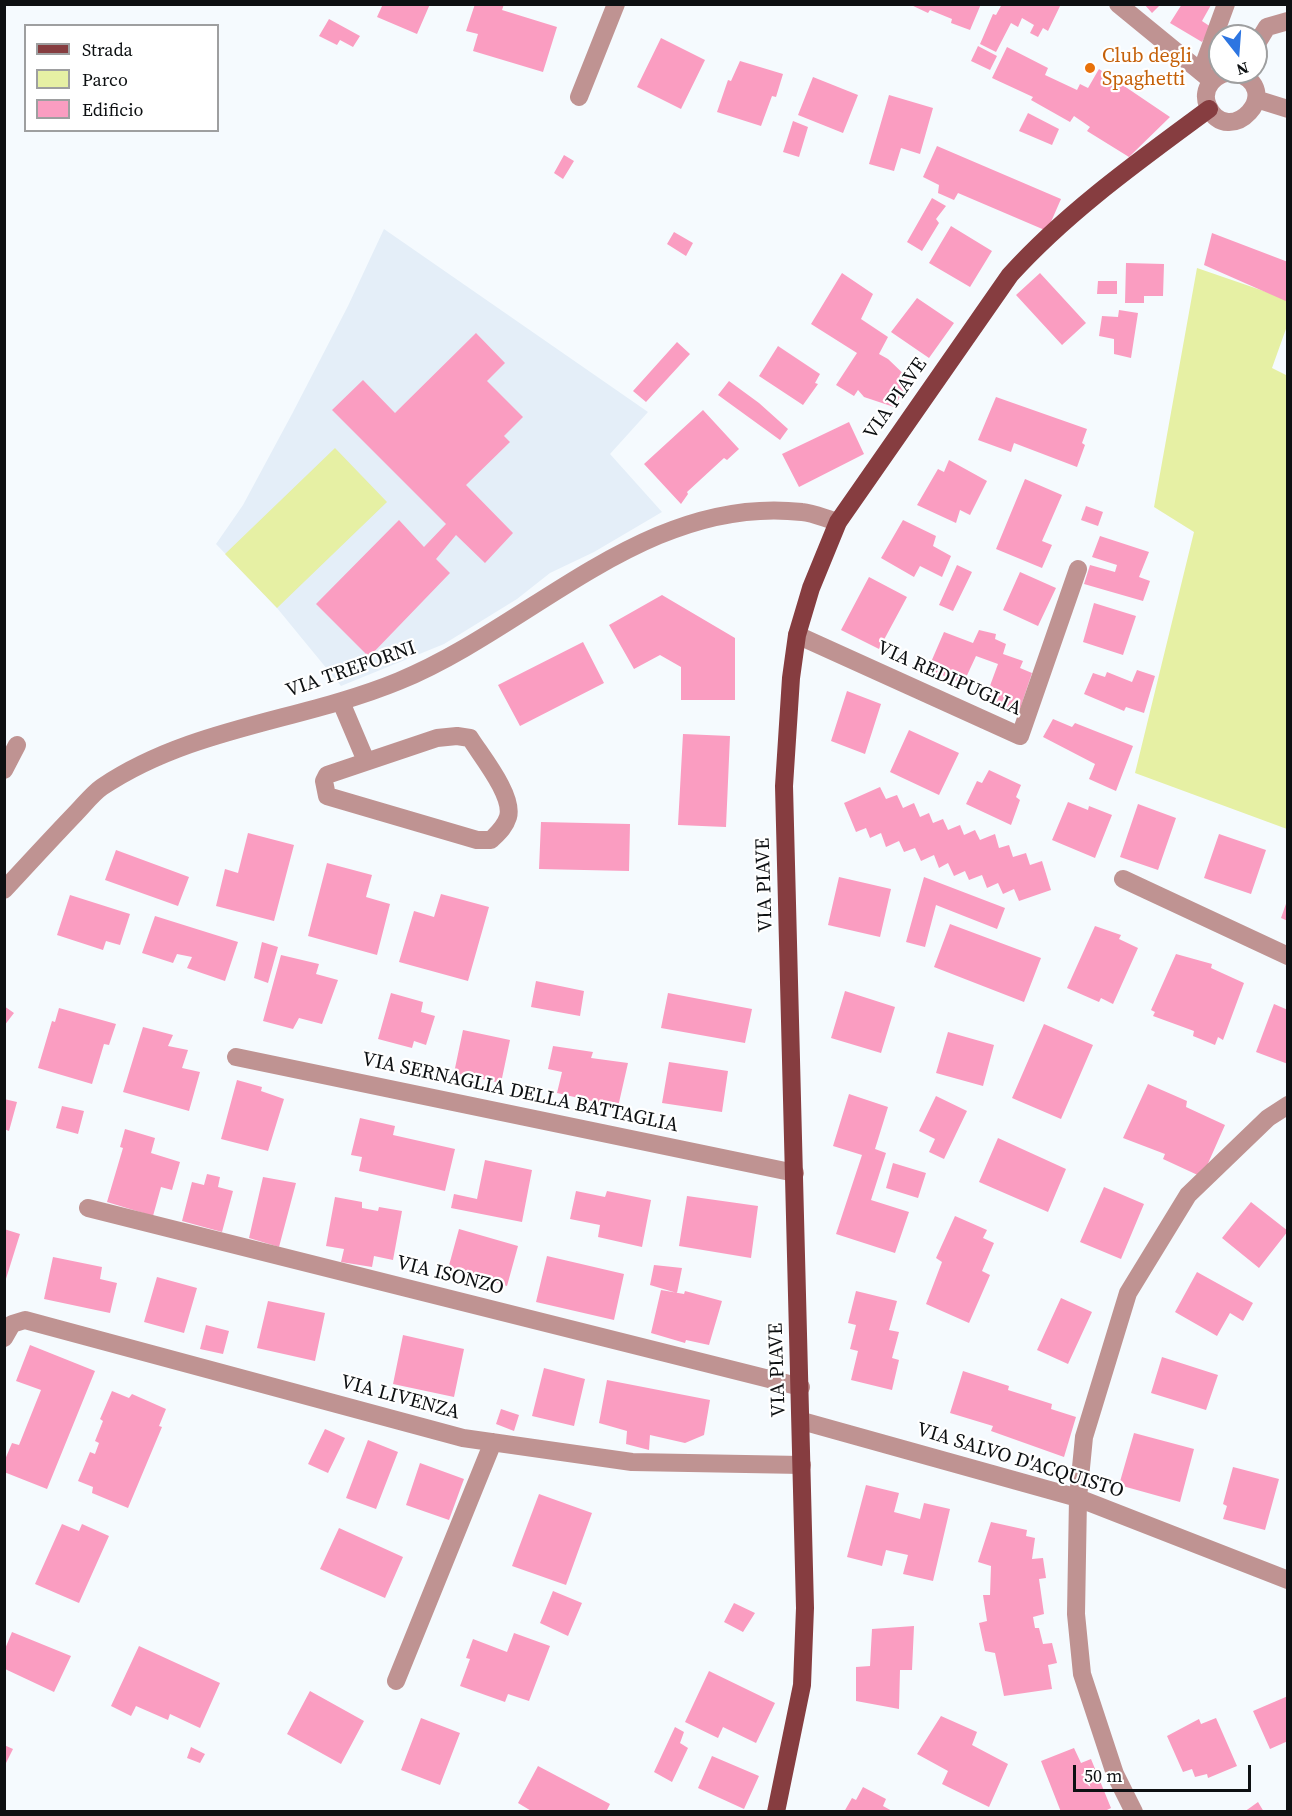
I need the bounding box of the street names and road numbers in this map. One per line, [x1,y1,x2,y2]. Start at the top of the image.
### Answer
street label: VIA PIAVE [859,354,933,444]
street label: VIA REDIPUGLIA [873,636,1025,722]
street label: VIA TREFORNI [283,637,419,703]
street label: VIA PIAVE [751,837,779,933]
street label: VIA SERNAGLIA DELLA BATTAGLIA [360,1048,680,1138]
street label: VIA ISONZO [394,1251,506,1301]
street label: VIA PIAVE [764,1322,792,1418]
street label: VIA LIVENZA [338,1371,462,1425]
street label: VIA SALVO D'ACQUISTO [914,1418,1126,1504]

